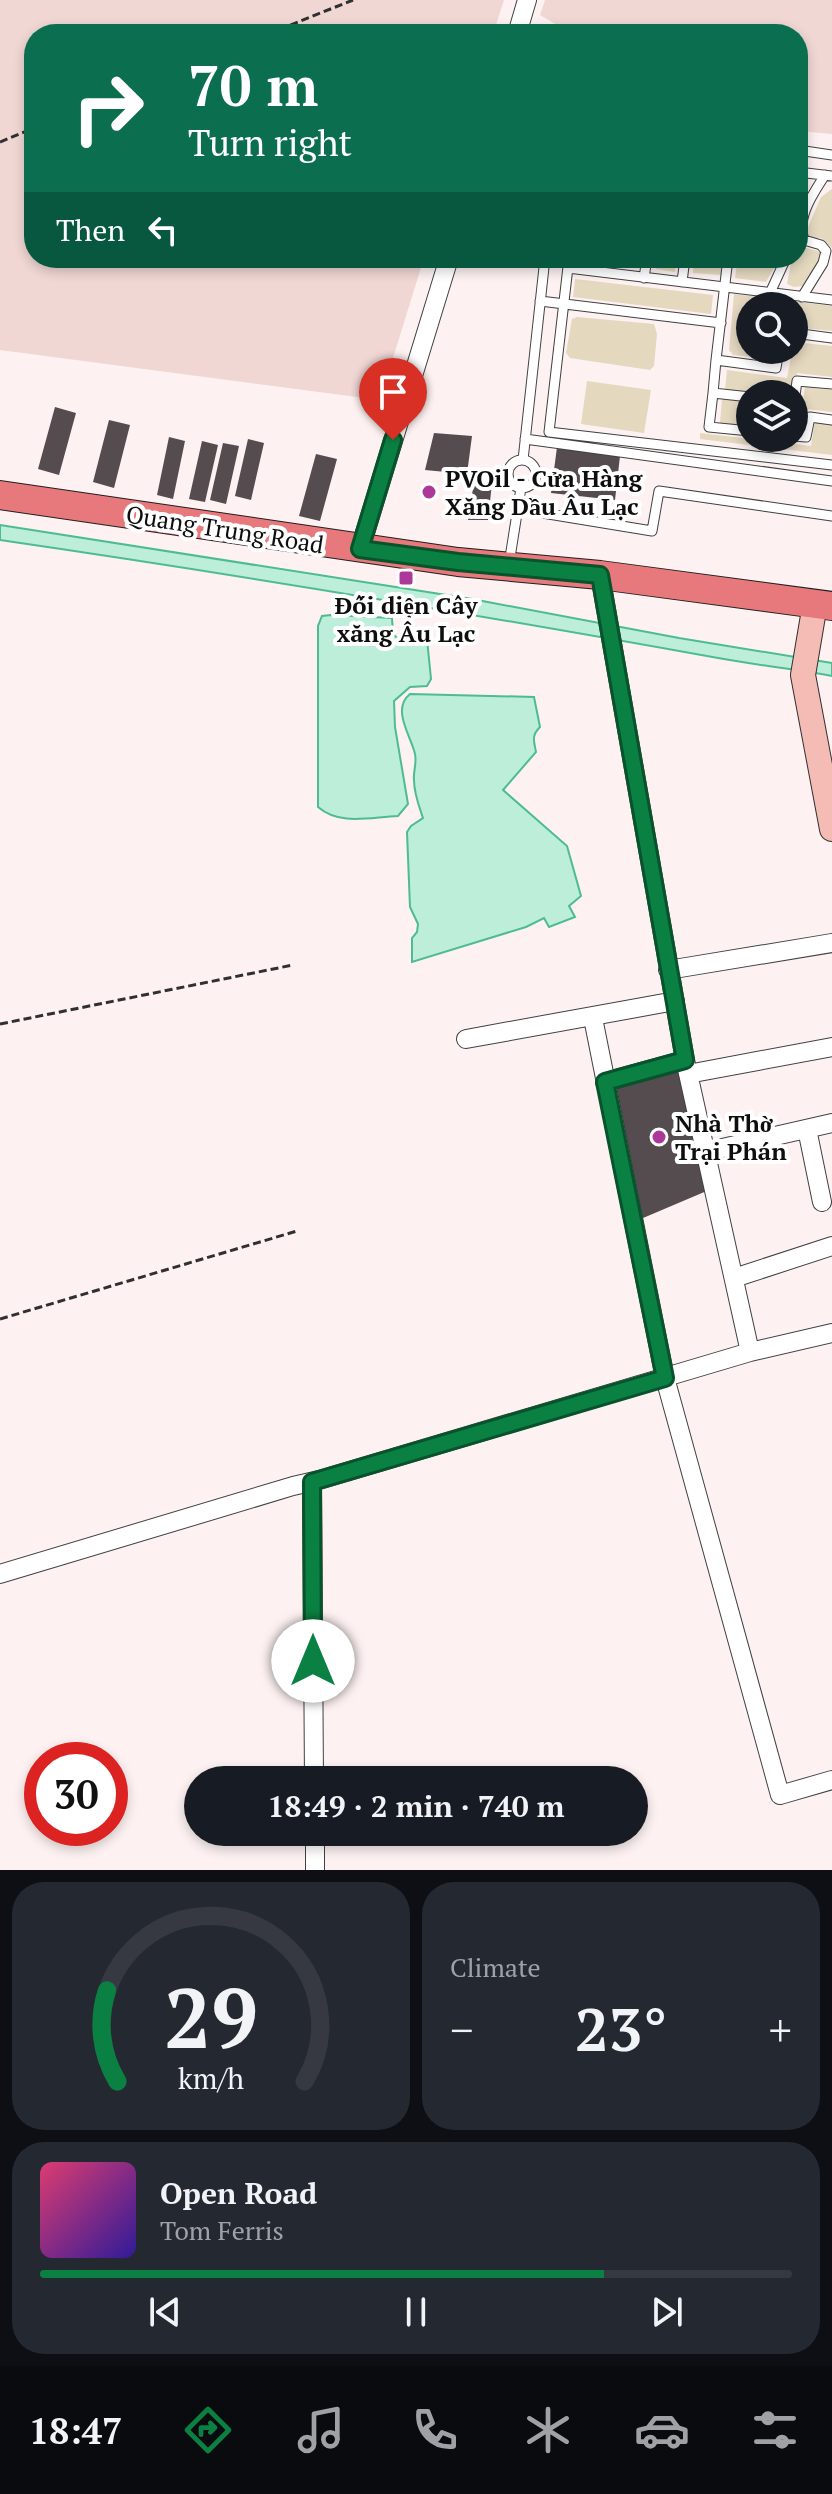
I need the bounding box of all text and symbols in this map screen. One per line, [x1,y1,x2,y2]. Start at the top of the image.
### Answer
text: 70 m [188,48,318,122]
icon: right [56,56,160,160]
text: Turn right [188,119,352,166]
icon: left [141,208,185,252]
text: Then [56,210,125,250]
map controls [736,292,808,452]
button: search [736,292,808,364]
pin [359,358,427,440]
icon: arrive [371,370,415,414]
button: layers [736,380,808,452]
place label: PVOil - Cửa Hàng Xăng Dầu Âu Lạc [445,462,643,522]
marker: PVOil - Cửa Hàng Xăng Dầu Âu Lạc [420,483,438,501]
street label: Quang Trung Road [124,498,326,560]
marker: Đối diện Cây xăng Âu Lạc [397,569,415,587]
place label: Đối diện Cây xăng Âu Lạc [334,589,479,649]
place label: Nhà Thờ Trại Phán [675,1107,787,1167]
marker: Nhà Thờ Trại Phán [650,1128,668,1146]
position arrow [271,1619,355,1703]
speed limit sign: 30 [24,1742,128,1846]
text: 18:49 · 2 min · 740 m [268,1786,564,1826]
text: Climate [450,1950,541,1984]
text: 29 [164,1962,258,2072]
text: 23° [575,1989,667,2068]
text: − [450,2000,473,2059]
text: + [769,2000,792,2059]
text: km/h [178,2059,244,2097]
text: Open Road [160,2173,317,2213]
text: Tom Ferris [160,2213,284,2247]
icon: previous [143,2290,187,2334]
icon: pause [394,2290,438,2334]
icon: next [645,2290,689,2334]
icon: directions [180,2402,236,2458]
icon: music [293,2402,349,2458]
icon: phone [407,2402,463,2458]
icon: climate [520,2402,576,2458]
icon: car [634,2402,690,2458]
icon: filters [747,2402,803,2458]
text: 18:47 [29,2407,122,2454]

